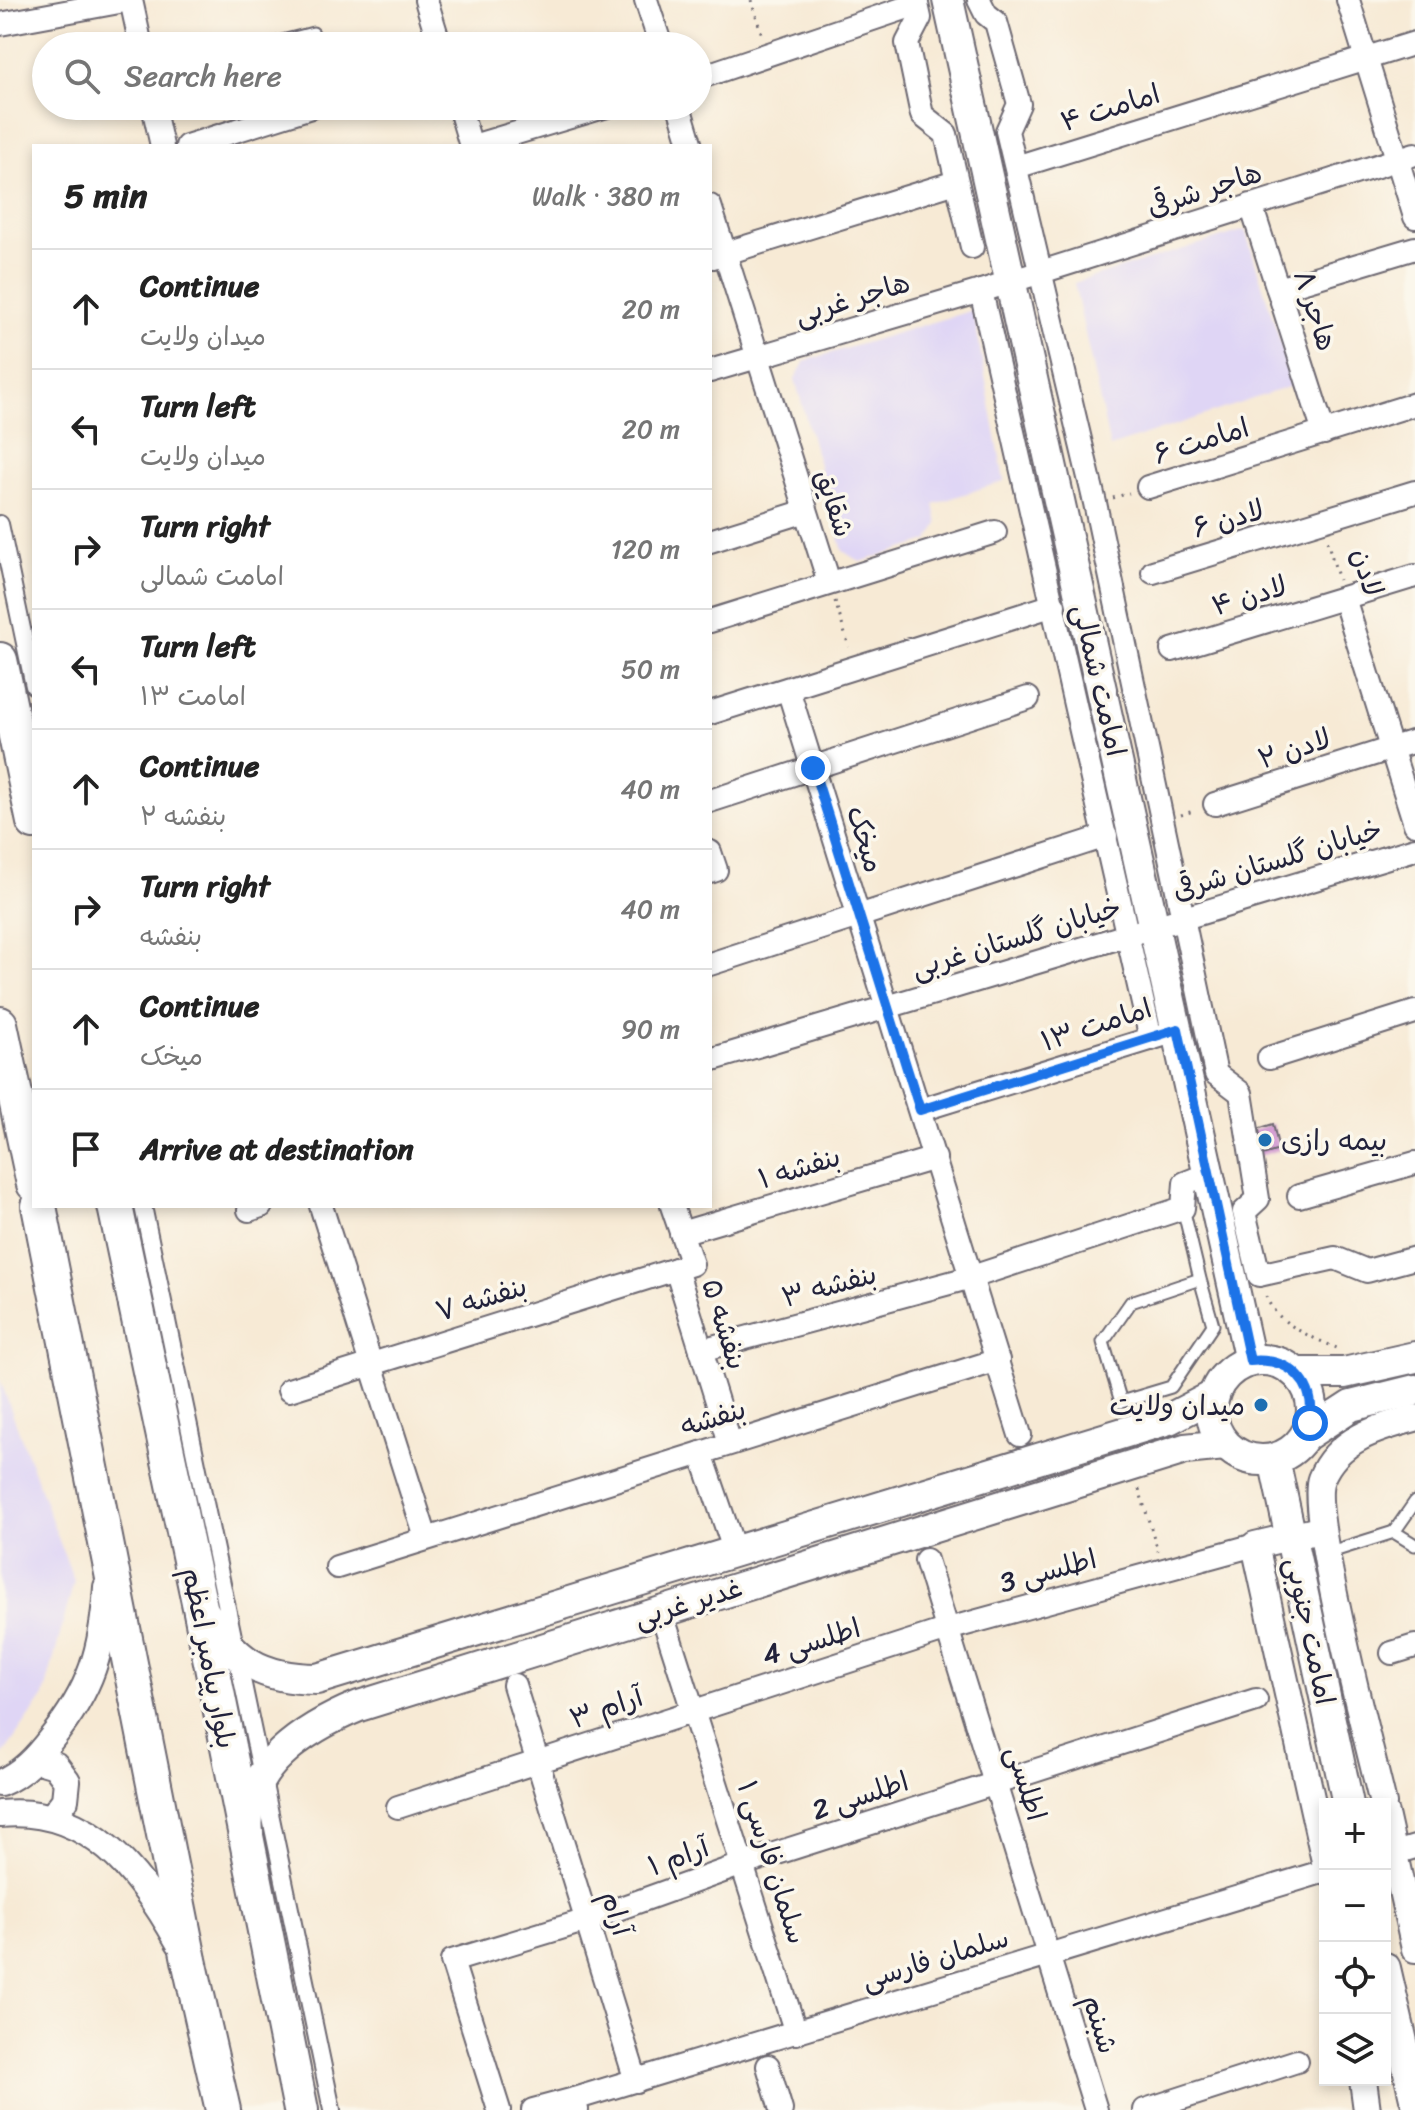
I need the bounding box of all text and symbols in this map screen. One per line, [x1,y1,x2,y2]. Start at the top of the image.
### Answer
search box [32,32,712,120]
text: Search here [124,49,282,103]
icon: search [60,54,104,98]
street label: امامت ۴ [1054,69,1166,146]
street label: هاجر شرقی [1140,148,1268,231]
text: 5 min [64,166,147,226]
text: Walk · 380 m [532,173,680,219]
street label: هاجر غربی [788,258,916,339]
text: Continue [140,259,259,313]
street label: هاجر ۸ [1279,263,1352,357]
text: 20 m [622,286,680,332]
icon: ahead [64,287,108,331]
text: میدان ولایت [140,313,266,359]
text: Turn left [140,379,256,433]
street label: امامت ۶ [1147,403,1255,478]
text: 20 m [622,406,680,452]
icon: left [64,407,108,451]
text: میدان ولایت [140,433,266,479]
street label: شقایق [801,463,868,544]
street label: لادن ۶ [1186,485,1270,552]
text: Turn right [140,499,270,553]
text: 120 m [611,526,680,572]
icon: right [64,527,108,571]
street label: لادن [1337,542,1398,602]
text: امامت شمالی [140,553,284,599]
street label: لادن ۴ [1205,561,1293,630]
street label: امامت شمالی [1058,599,1141,761]
text: Turn left [140,619,256,673]
text: 50 m [621,646,680,692]
icon: left [64,647,108,691]
text: امامت ۱۳ [140,673,246,719]
street label: لادن ۲ [1251,714,1337,783]
text: Continue [140,739,259,793]
route end [795,750,831,786]
text: 40 m [621,766,680,812]
icon: ahead [64,767,108,811]
text: بنفشه ۲ [140,793,226,839]
street label: میخک [832,800,899,879]
street label: خیابان گلستان شرقی [1166,804,1388,915]
text: Turn right [140,859,270,913]
street label: خیابان گلستان غربی [905,882,1127,993]
text: 40 m [621,886,680,932]
icon: right [64,887,108,931]
text: بنفشه [140,913,202,959]
text: Continue [140,979,259,1033]
street label: امامت ۱۳ [1034,983,1158,1065]
text: 90 m [621,1006,680,1052]
icon: ahead [64,1007,108,1051]
text: میخک [140,1033,203,1079]
place label: بیمه رازی [1281,1116,1387,1165]
text: Arrive at destination [140,1122,414,1176]
icon: arrive [64,1127,108,1171]
marker: بیمه رازی [1256,1131,1274,1149]
street label: بنفشه ۱ [752,1132,847,1203]
street label: بنفشه ۳ [776,1249,882,1322]
street label: بنفشه ۷ [429,1261,533,1336]
street label: بنفشه ۵ [687,1272,762,1376]
place label: میدان ولایت [1110,1381,1245,1430]
street label: بنفشه [674,1384,752,1451]
marker: میدان ولایت [1252,1396,1270,1414]
route start [1292,1405,1328,1441]
street label: اطلسی 3 [994,1534,1102,1607]
street label: امامت جنوبی [1271,1553,1350,1709]
street label: بلوار پیامبر اعظم [168,1563,251,1753]
street label: غدیر غربی [628,1563,749,1642]
street label: اطلسی 4 [756,1603,867,1680]
street label: آرام ۳ [563,1672,651,1743]
street label: اطلسی [992,1740,1061,1827]
street label: اطلسی 2 [805,1757,915,1834]
street label: سلمان فارسی ۱ [723,1774,822,1950]
map controls [1319,1798,1391,2086]
button: + [1319,1798,1391,1870]
street label: آرام ۱ [641,1822,717,1890]
button: − [1319,1870,1391,1942]
street label: آرام [587,1885,647,1943]
street label: سلمان فارسی [855,1913,1015,2004]
button: locate [1319,1942,1391,2014]
street label: شبنم [1068,1988,1133,2060]
button: layers [1319,2014,1391,2086]

